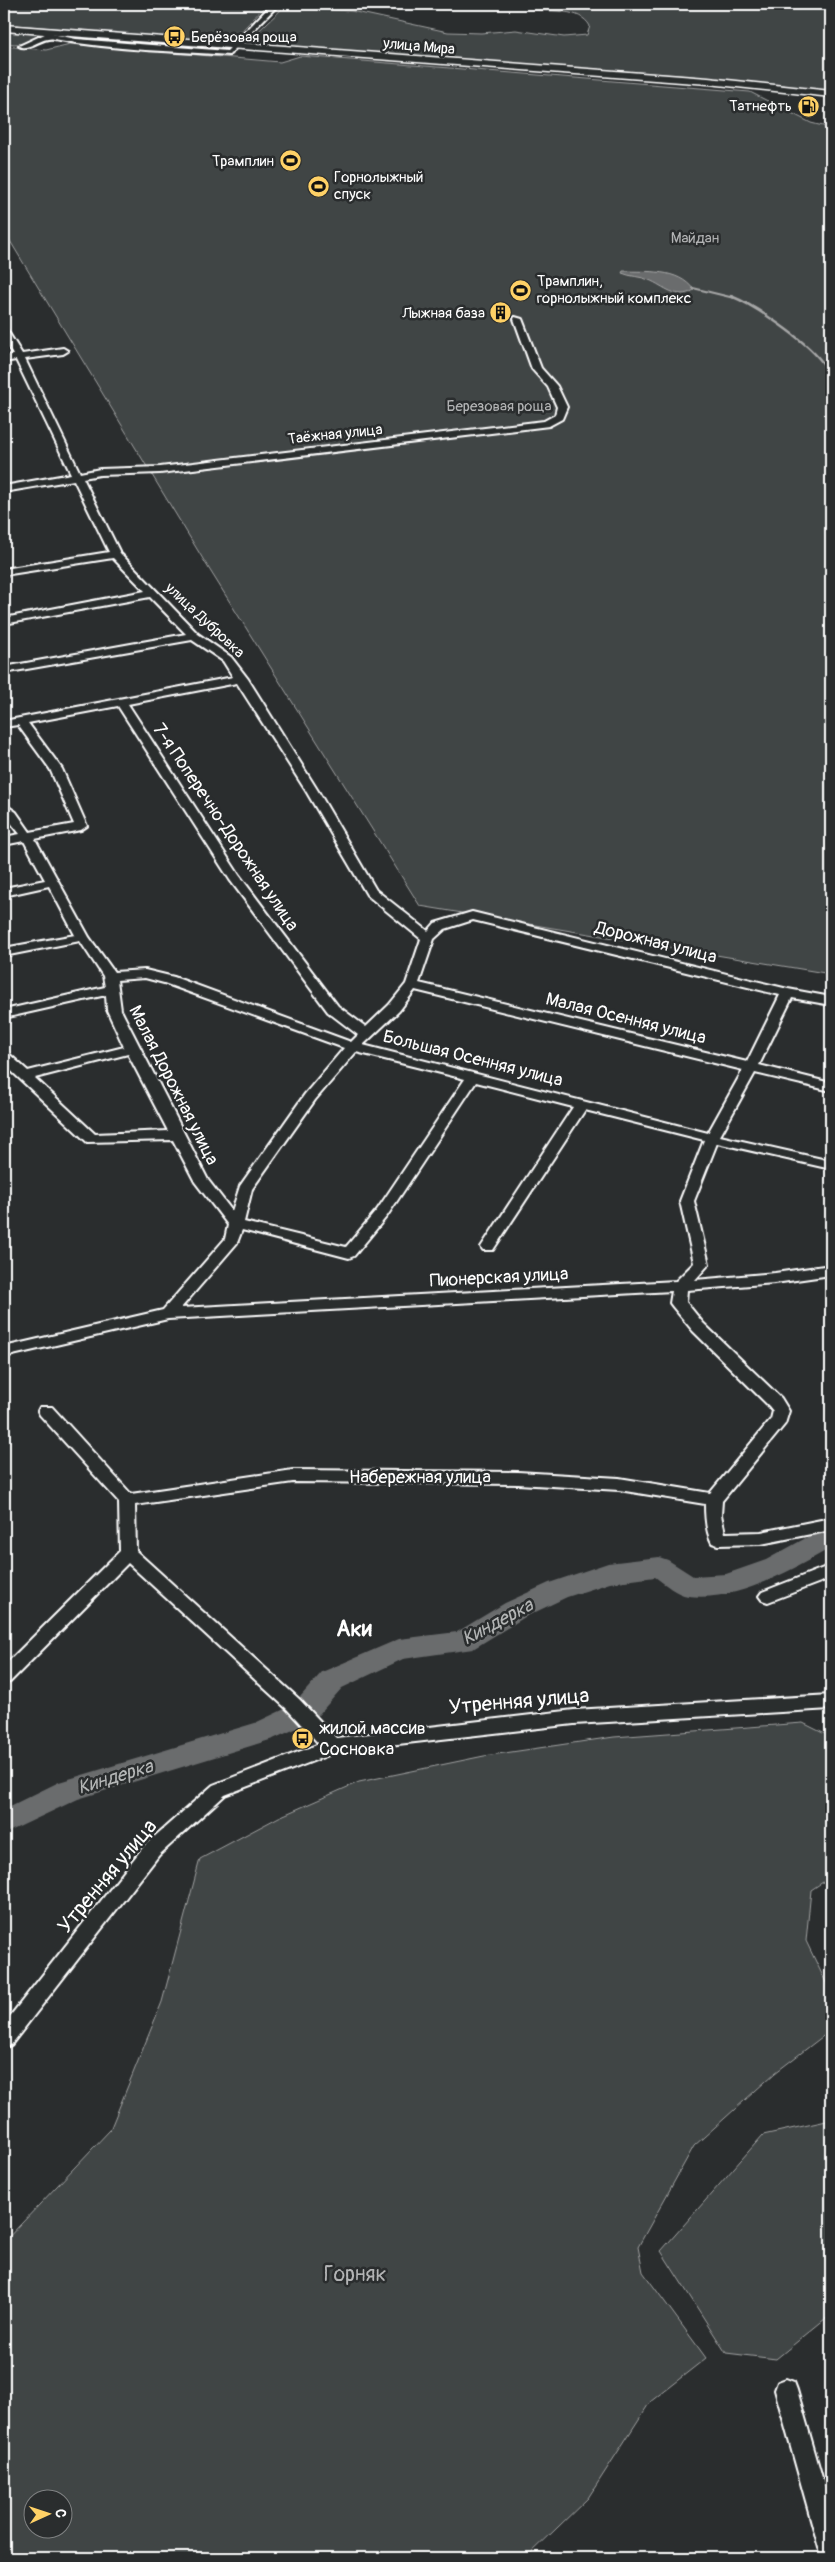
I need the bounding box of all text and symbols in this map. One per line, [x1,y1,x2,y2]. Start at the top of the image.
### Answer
bus stop icon: Берёзовая роща [163,25,187,49]
place label: Берёзовая роща [191,28,297,47]
street label: улица Мира [381,34,456,59]
fuel station icon: Татнефть [796,94,820,118]
place label: Татнефть [729,97,792,116]
sports icon: Трамплин [278,149,302,173]
place label: Трамплин [212,152,274,171]
place label: Горнолыжный спуск [334,168,423,204]
sports icon: Горнолыжный спуск [306,174,330,198]
park label: Майдан [671,229,719,248]
place label: Трамплин, горнолыжный комплекс [537,272,692,308]
sports icon: Трамплин, горнолыжный комплекс [509,278,533,302]
building icon: Лыжная база [489,301,513,325]
place label: Лыжная база [401,304,485,323]
park label: Березовая роща [446,397,552,416]
street label: Таёжная улица [287,420,383,449]
street label: улица Дубровка [160,578,248,662]
street label: 7-я Поперечно-Дорожная улица [147,719,304,935]
street label: Дорожная улица [592,916,719,969]
street label: Малая Осенняя улица [543,987,709,1050]
street label: Малая Дорожная улица [123,1001,224,1169]
street label: Большая Осенняя улица [380,1025,565,1092]
street label: Пионерская улица [429,1262,569,1293]
street label: Набережная улица [349,1466,491,1489]
water label: Киндерка [458,1593,538,1651]
district label: Аки [336,1615,372,1643]
street label: Утренняя улица [448,1682,590,1721]
place label: жилой массив Сосновка [319,1717,426,1761]
bus stop icon: жилой массив Сосновка [291,1726,315,1750]
water label: Киндерка [75,1754,157,1800]
street label: Утренняя улица [52,1814,163,1939]
park label: Горняк [324,2261,386,2288]
north arrow [22,2490,72,2540]
text: С [52,2509,69,2518]

